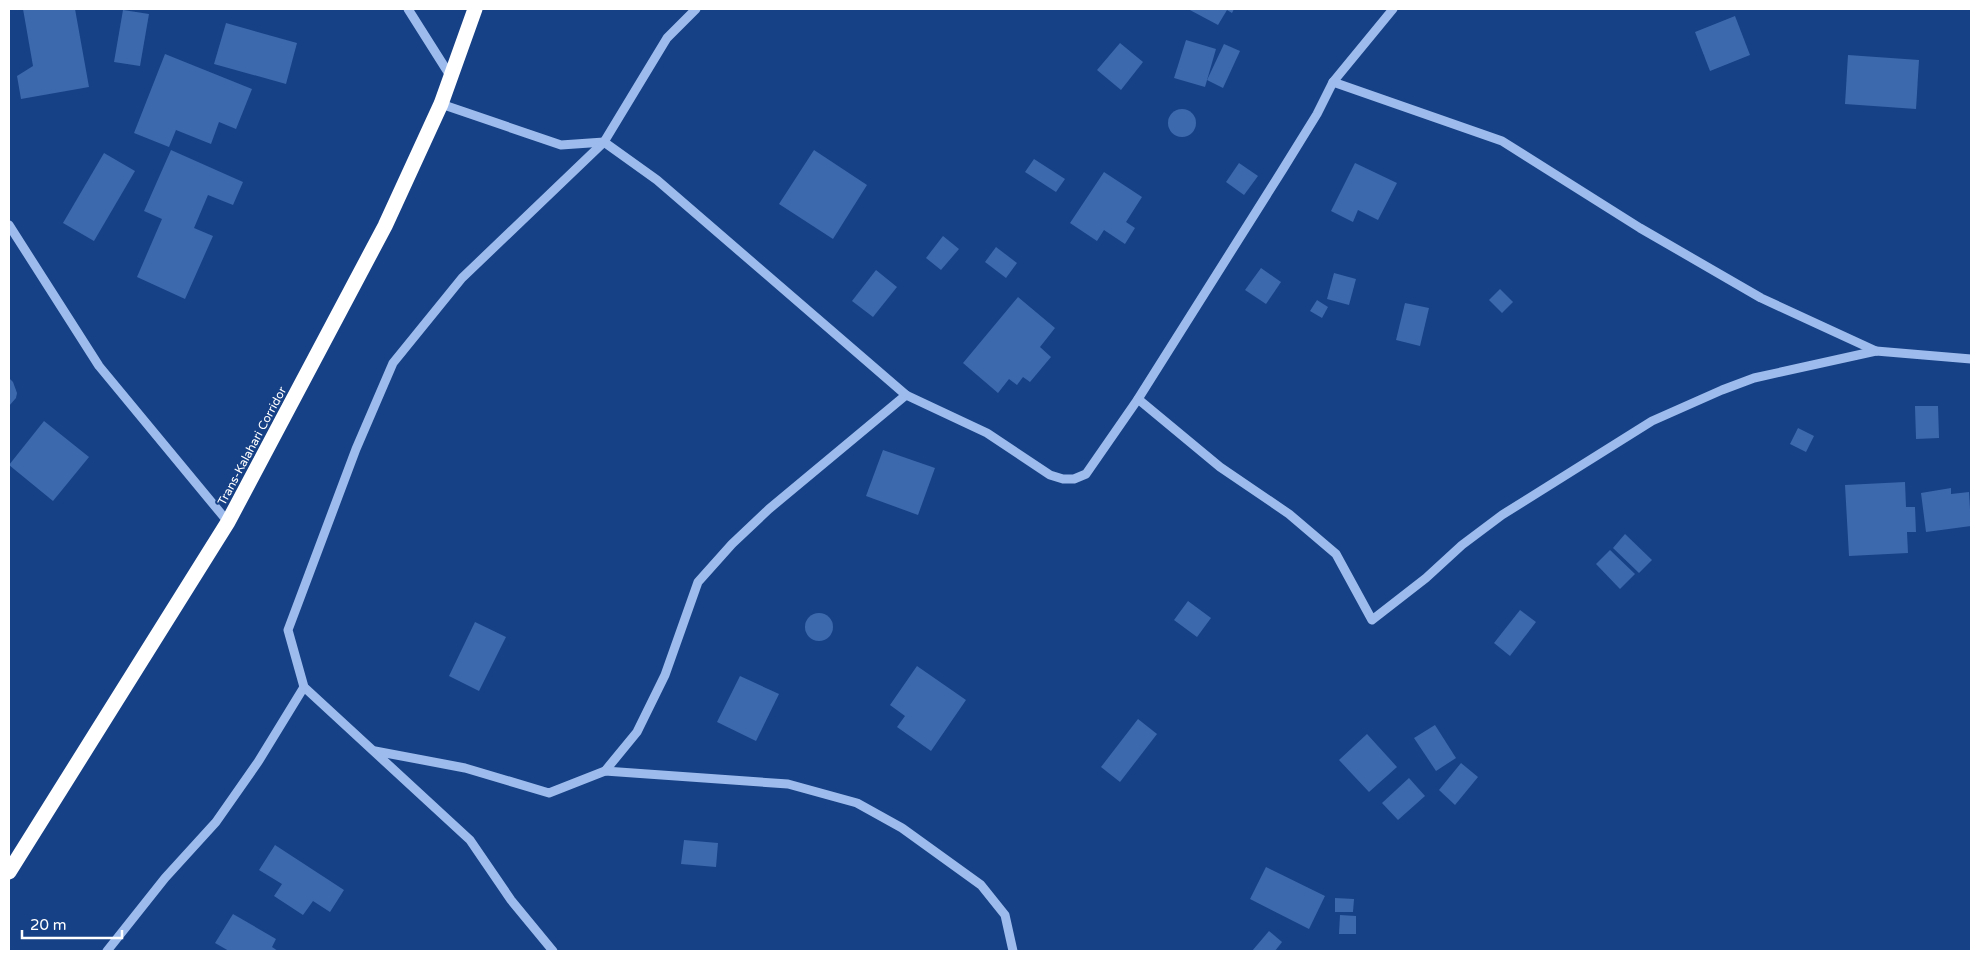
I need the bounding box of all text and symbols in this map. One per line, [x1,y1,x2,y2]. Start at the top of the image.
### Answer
street label: Trans-Kalahari Corridor [215,384,289,508]
scale bar [22,908,122,940]
text: 20 m [30,916,67,934]

